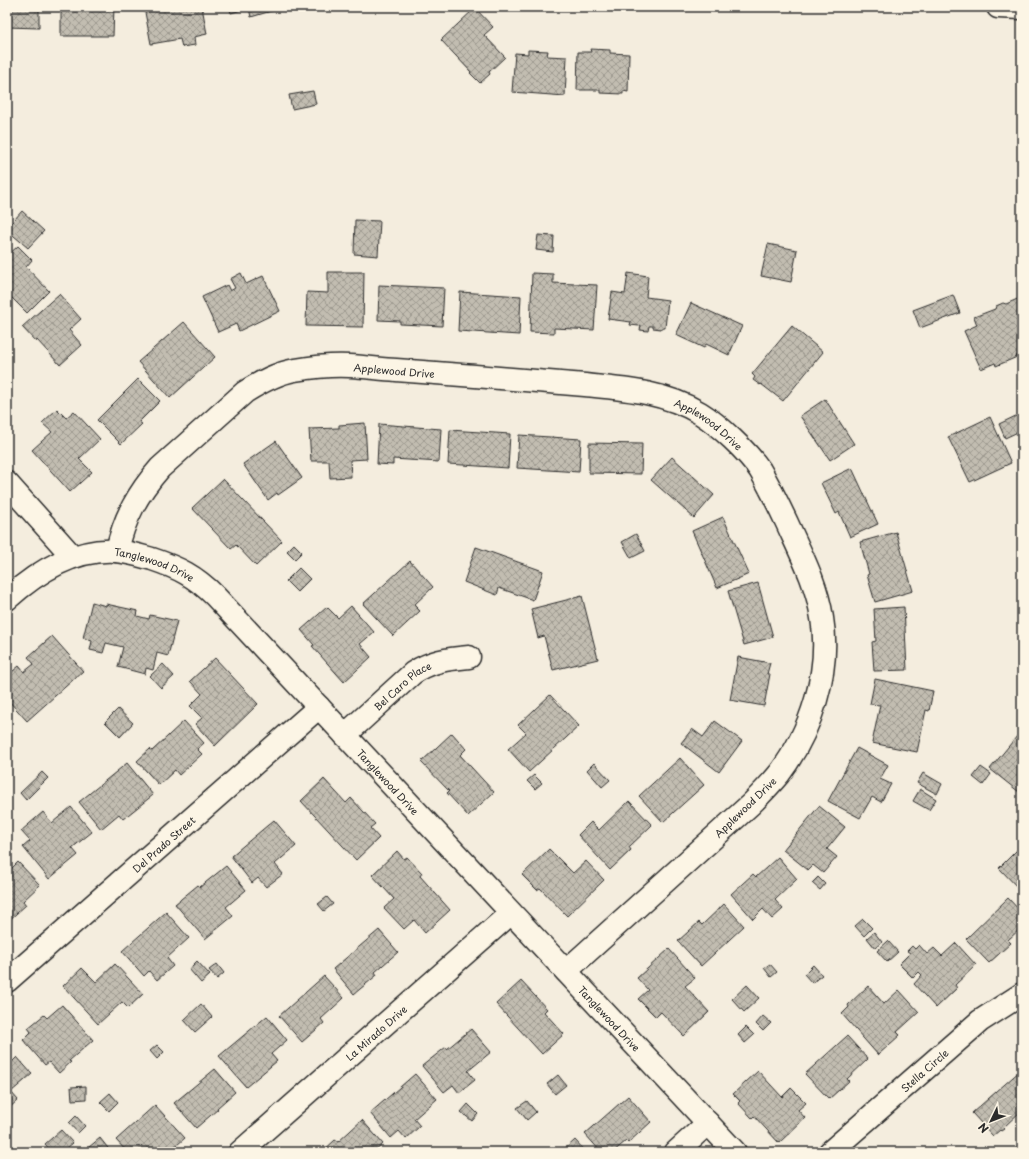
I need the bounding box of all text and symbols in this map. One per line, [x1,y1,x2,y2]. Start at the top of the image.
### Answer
street label: Applewood Drive [353,359,435,380]
street label: Applewood Drive [672,394,747,453]
street label: Tanglewood Drive [113,543,198,584]
street label: Bel Caro Place [370,657,434,713]
street label: Tanglewood Drive [354,745,423,818]
street label: Applewood Drive [711,773,779,841]
street label: Del Prado Street [129,812,198,876]
street label: Tanglewood Drive [575,982,644,1054]
street label: La Mirado Drive [342,1001,410,1063]
street label: Stella Circle [897,1045,952,1095]
north arrow [971,1101,1011,1141]
text: N [974,1119,993,1137]

